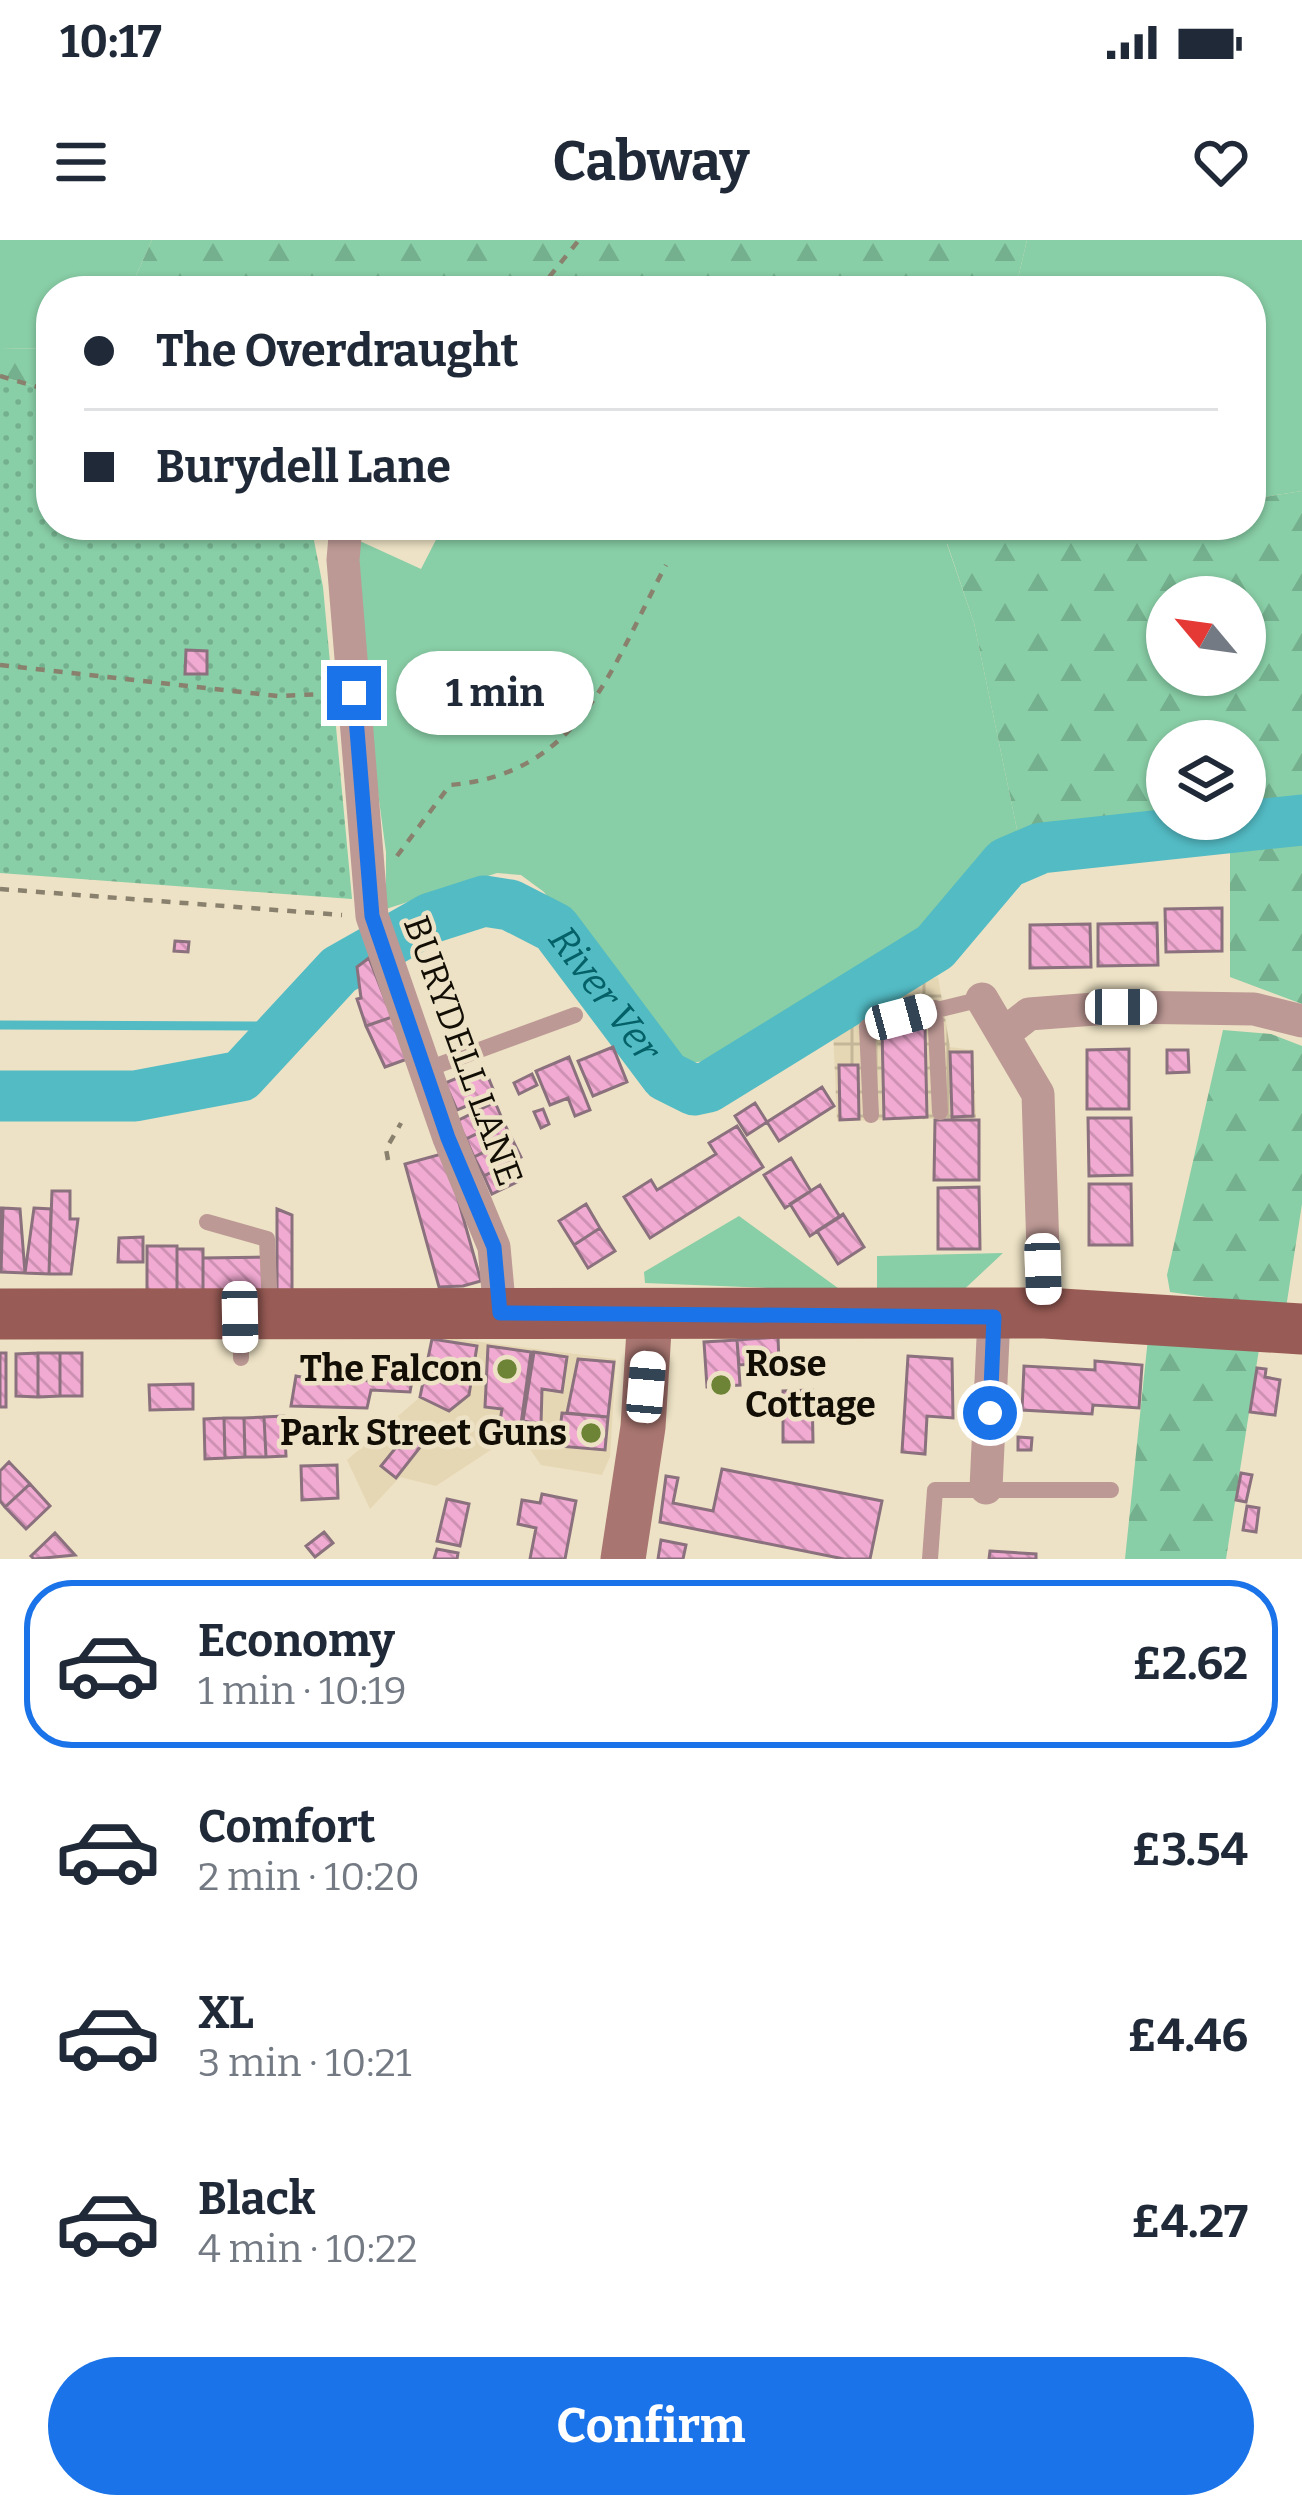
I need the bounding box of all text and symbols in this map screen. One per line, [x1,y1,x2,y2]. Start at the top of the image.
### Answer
text: 10:17 [60,15,162,69]
icon: menu [48,129,114,195]
icon: heart [1188,129,1254,195]
text: Cabway [552,130,750,194]
text: The Overdraught [156,324,519,378]
text: Burydell Lane [156,440,451,494]
north arrow [1146,576,1266,696]
map controls [1146,576,1266,840]
callout: 1 min [396,651,594,735]
route end [327,666,381,720]
text: 1 min [446,670,544,716]
button: layers [1146,720,1266,840]
street label: BURYDELL LANE [394,910,532,1192]
water label: River Ver [539,918,671,1072]
car [1085,989,1157,1025]
car [862,990,940,1044]
car [1024,1232,1062,1306]
car [221,1281,259,1353]
place label: Rose Cottage [745,1342,876,1427]
place label: The Falcon [300,1347,483,1391]
car [625,1350,667,1424]
marker: The Falcon [494,1356,520,1382]
marker: Rose Cottage [708,1372,734,1398]
route start [963,1386,1017,1440]
place label: Park Street Guns [280,1411,567,1455]
marker: Park Street Guns [578,1420,604,1446]
icon: car [54,1610,162,1718]
text: Economy [198,1614,395,1668]
text: £2.62 [1133,1637,1248,1691]
text: 1 min · 10:19 [198,1668,407,1714]
icon: car [54,1796,162,1904]
text: Comfort [198,1800,376,1854]
text: £3.54 [1132,1823,1248,1877]
text: 2 min · 10:20 [198,1854,420,1900]
icon: car [54,1982,162,2090]
text: XL [198,1986,254,2040]
text: £4.46 [1128,2009,1248,2063]
text: 3 min · 10:21 [198,2040,412,2086]
icon: car [54,2168,162,2276]
text: Black [198,2172,315,2226]
text: £4.27 [1131,2195,1248,2249]
text: 4 min · 10:22 [198,2226,417,2272]
button: Confirm [48,2357,1254,2495]

